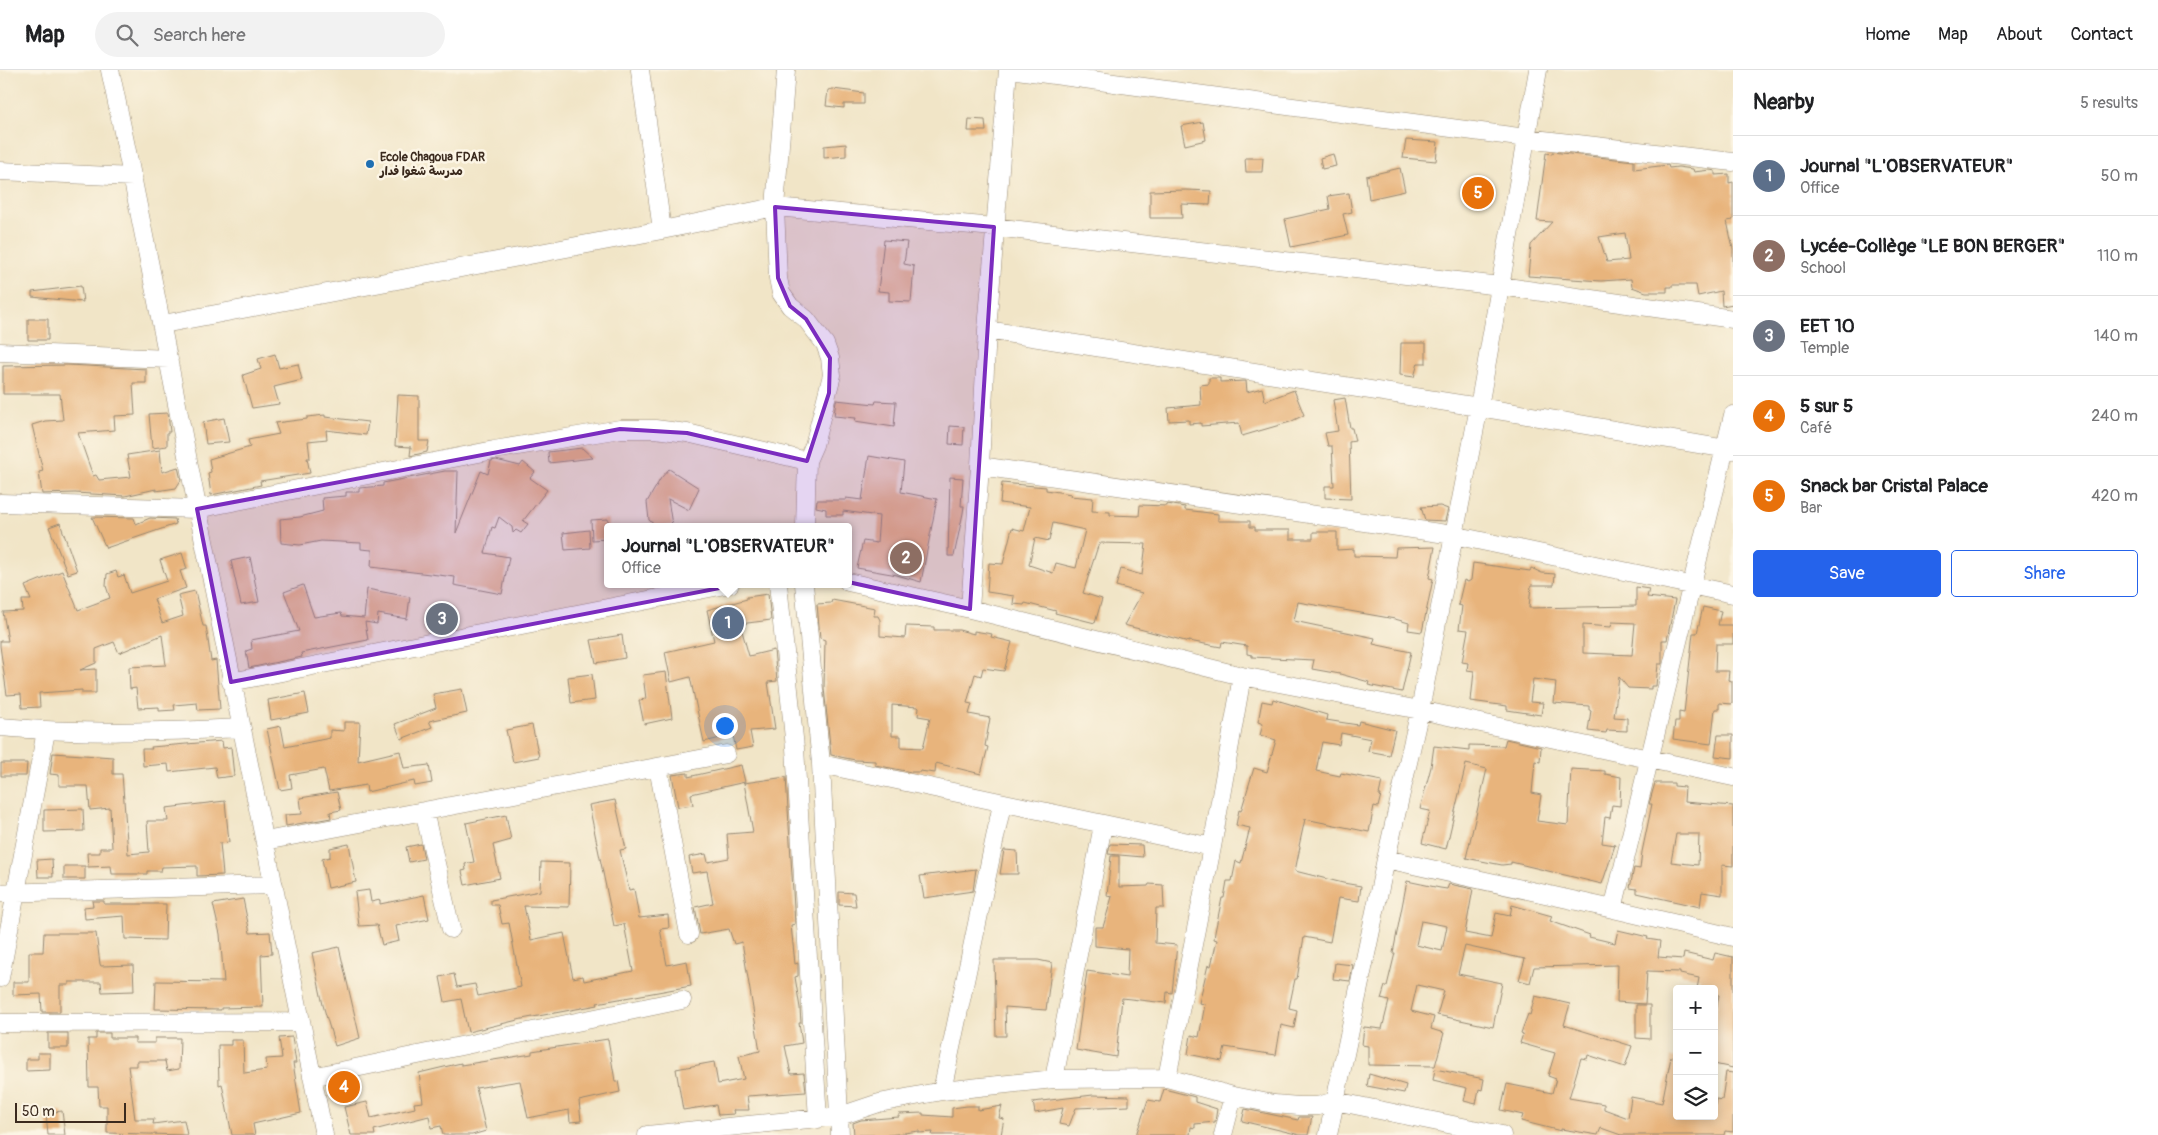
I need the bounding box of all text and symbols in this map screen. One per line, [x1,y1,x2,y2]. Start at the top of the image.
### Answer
search box [95,12,445,57]
text: Map [25,20,65,49]
icon: search [113,21,141,49]
text: Search here [153,23,246,47]
text: Home [1865,23,1910,46]
text: Map [1938,23,1968,46]
text: About [1996,23,2042,46]
text: Contact [2070,23,2133,46]
text: Nearby [1753,89,1814,116]
text: 5 results [2080,93,2138,113]
place label: Ecole Chagoua FDAR مدرسة شغوا فدار [379,150,485,179]
text: Journal "L'OBSERVATEUR" [1800,154,2013,178]
marker: Ecole Chagoua FDAR مدرسة شغوا فدار [364,158,376,170]
text: 1 [1766,166,1772,186]
text: 50 m [2101,166,2138,186]
pin: 5 [1462,174,1494,212]
text: Office [1800,178,1840,198]
text: Lycée-Collège "LE BON BERGER" [1800,234,2065,258]
text: 2 [1765,246,1773,266]
text: 110 m [2097,246,2138,266]
text: School [1800,258,1846,278]
text: EET 10 [1800,314,1855,338]
text: 3 [1765,326,1773,346]
text: 140 m [2094,326,2138,346]
text: Temple [1800,338,1849,358]
text: 5 sur 5 [1800,394,1853,418]
text: 4 [1764,406,1774,426]
text: 240 m [2091,406,2138,426]
text: Café [1800,418,1832,438]
text: Snack bar Cristal Palace [1800,474,1988,498]
text: 5 [1765,486,1773,506]
text: 420 m [2091,486,2138,506]
text: Bar [1800,498,1822,518]
popup [604,523,852,588]
text: Journal "L'OBSERVATEUR" [621,534,835,558]
pin: 2 [890,539,922,577]
button: Save [1753,550,1941,597]
button: Share [1951,550,2138,597]
text: Office [621,558,661,578]
pin: 3 [426,600,458,638]
pin: 1 [712,604,744,642]
your location [712,713,738,739]
map controls [1673,985,1718,1120]
button: + [1673,985,1718,1030]
button: − [1673,1030,1718,1075]
pin: 4 [328,1068,360,1106]
button: layers [1673,1075,1718,1120]
scale bar [15,1100,126,1123]
text: 50 m [22,1103,55,1120]

